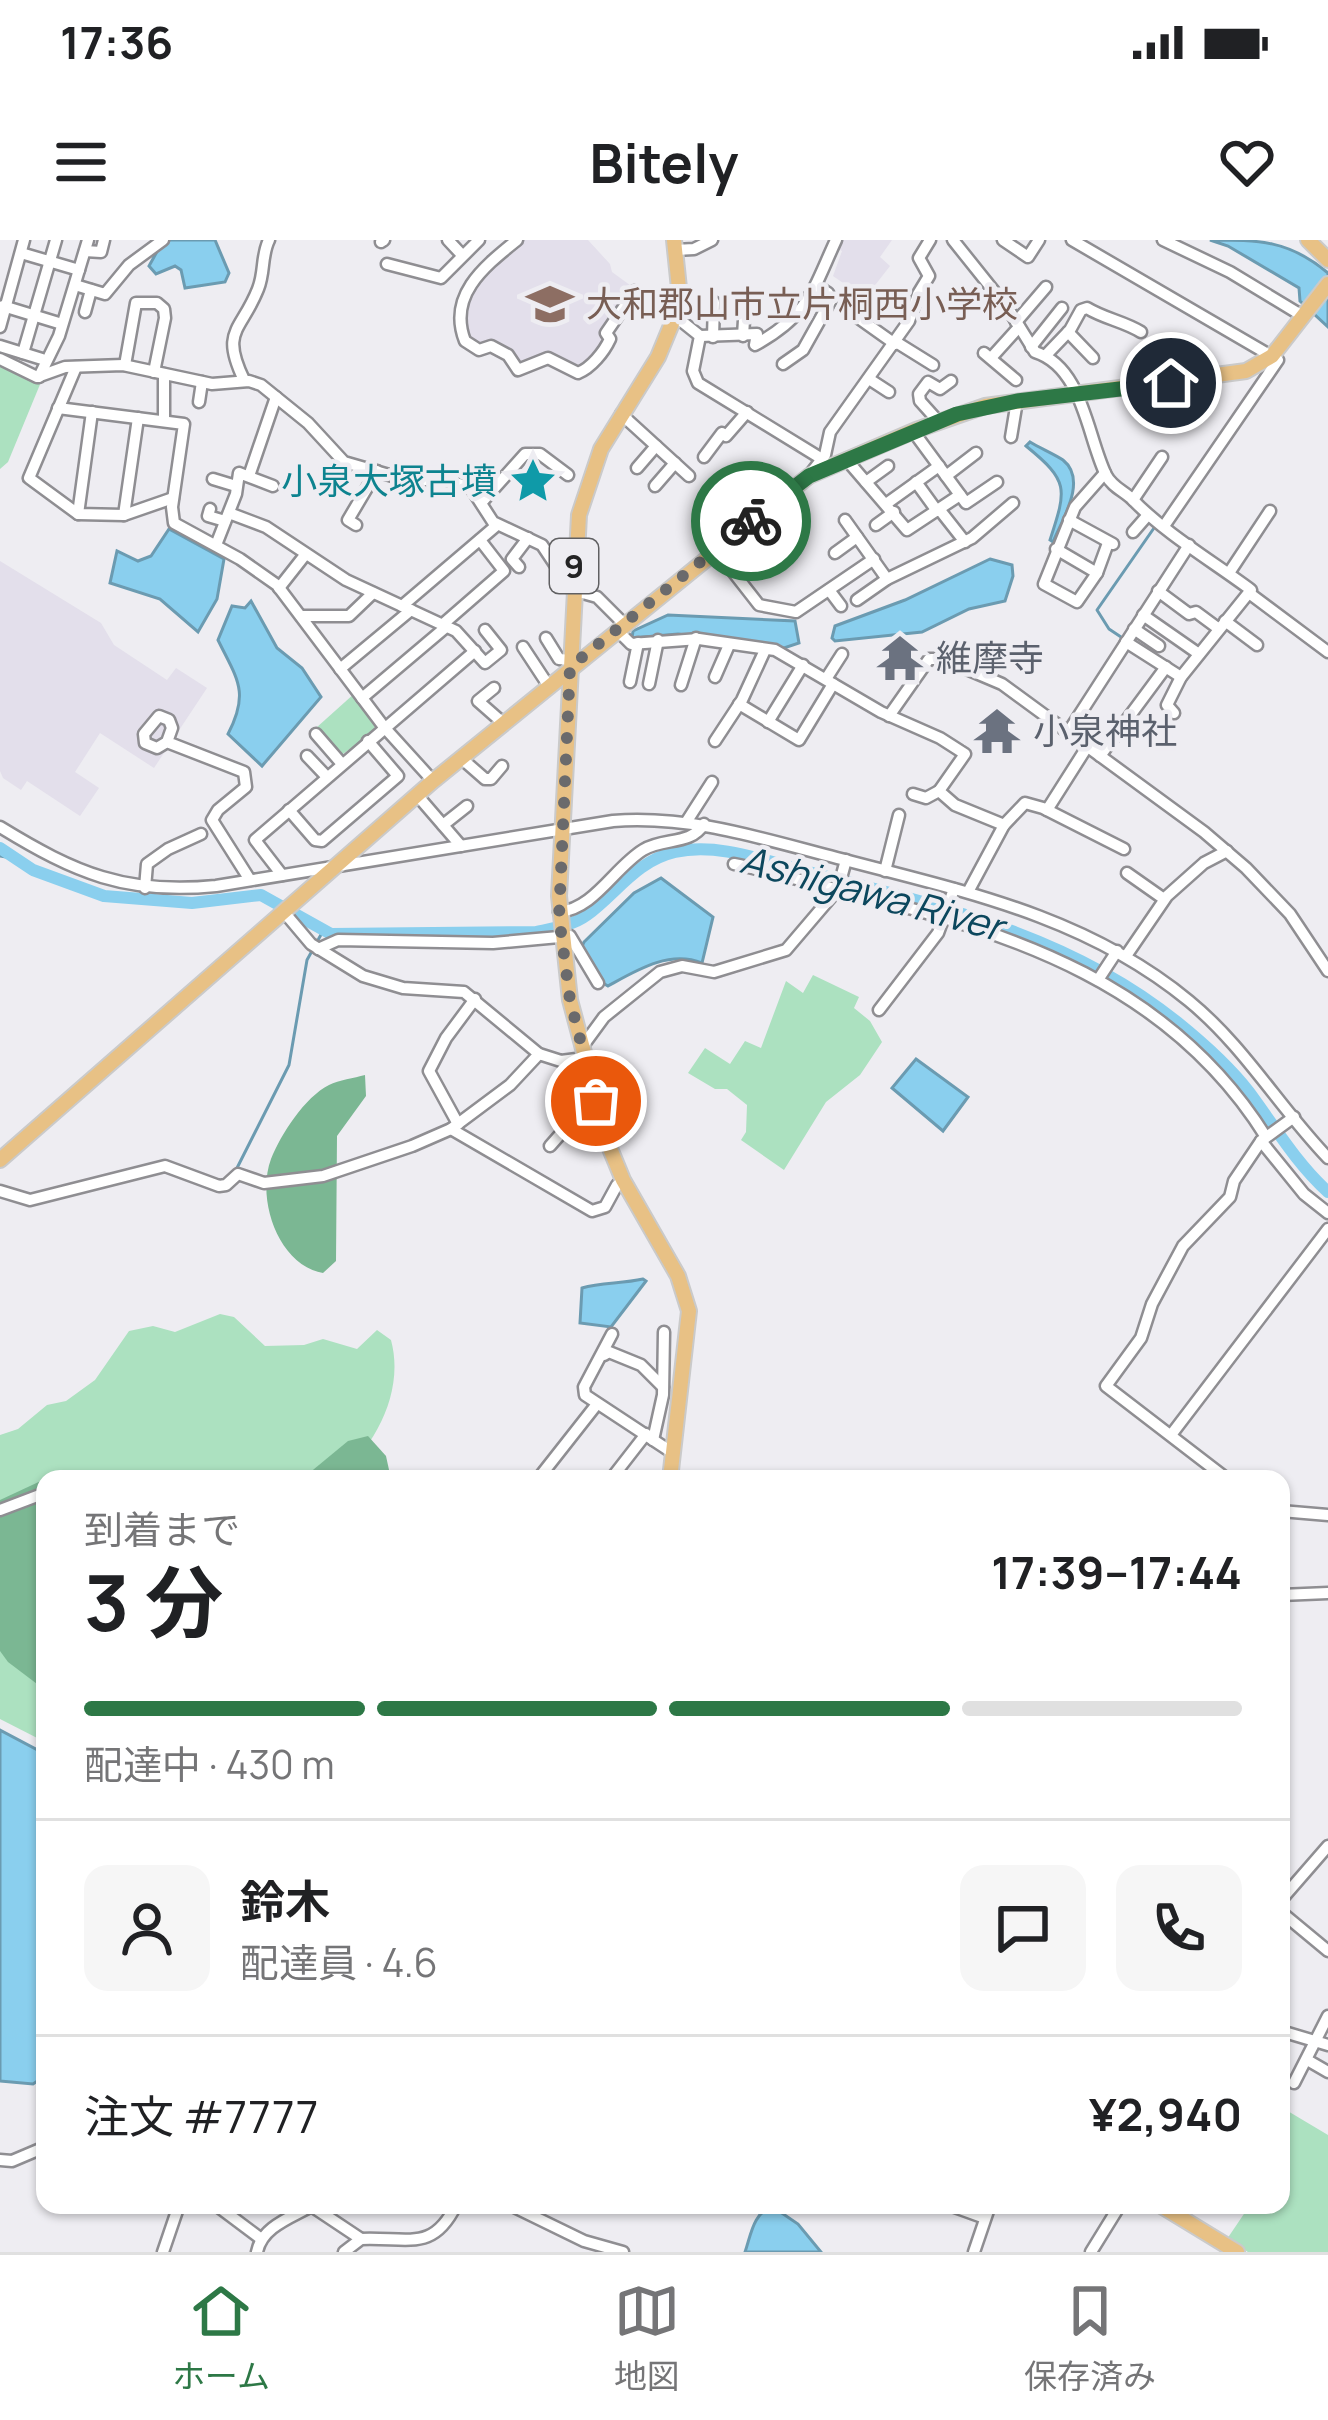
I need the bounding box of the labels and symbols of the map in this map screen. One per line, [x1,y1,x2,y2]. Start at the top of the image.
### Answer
school or university icon: 大和郡山市立片桐西小学校 [525,279,575,329]
place label: 大和郡山市立片桐西小学校 [586,279,1018,328]
pin [1120,332,1222,434]
place label: 小泉大塚古墳 [281,456,497,505]
place icon: 小泉大塚古墳 [508,456,558,506]
courier [691,461,811,581]
road number: 9 [550,539,598,593]
temple icon: 維摩寺 [875,633,925,683]
place label: 維摩寺 [936,633,1044,682]
temple icon: 小泉神社 [972,706,1022,756]
place label: 小泉神社 [1033,706,1177,755]
water label: Ashigawa River [735,831,1014,954]
pin [545,1050,647,1152]

